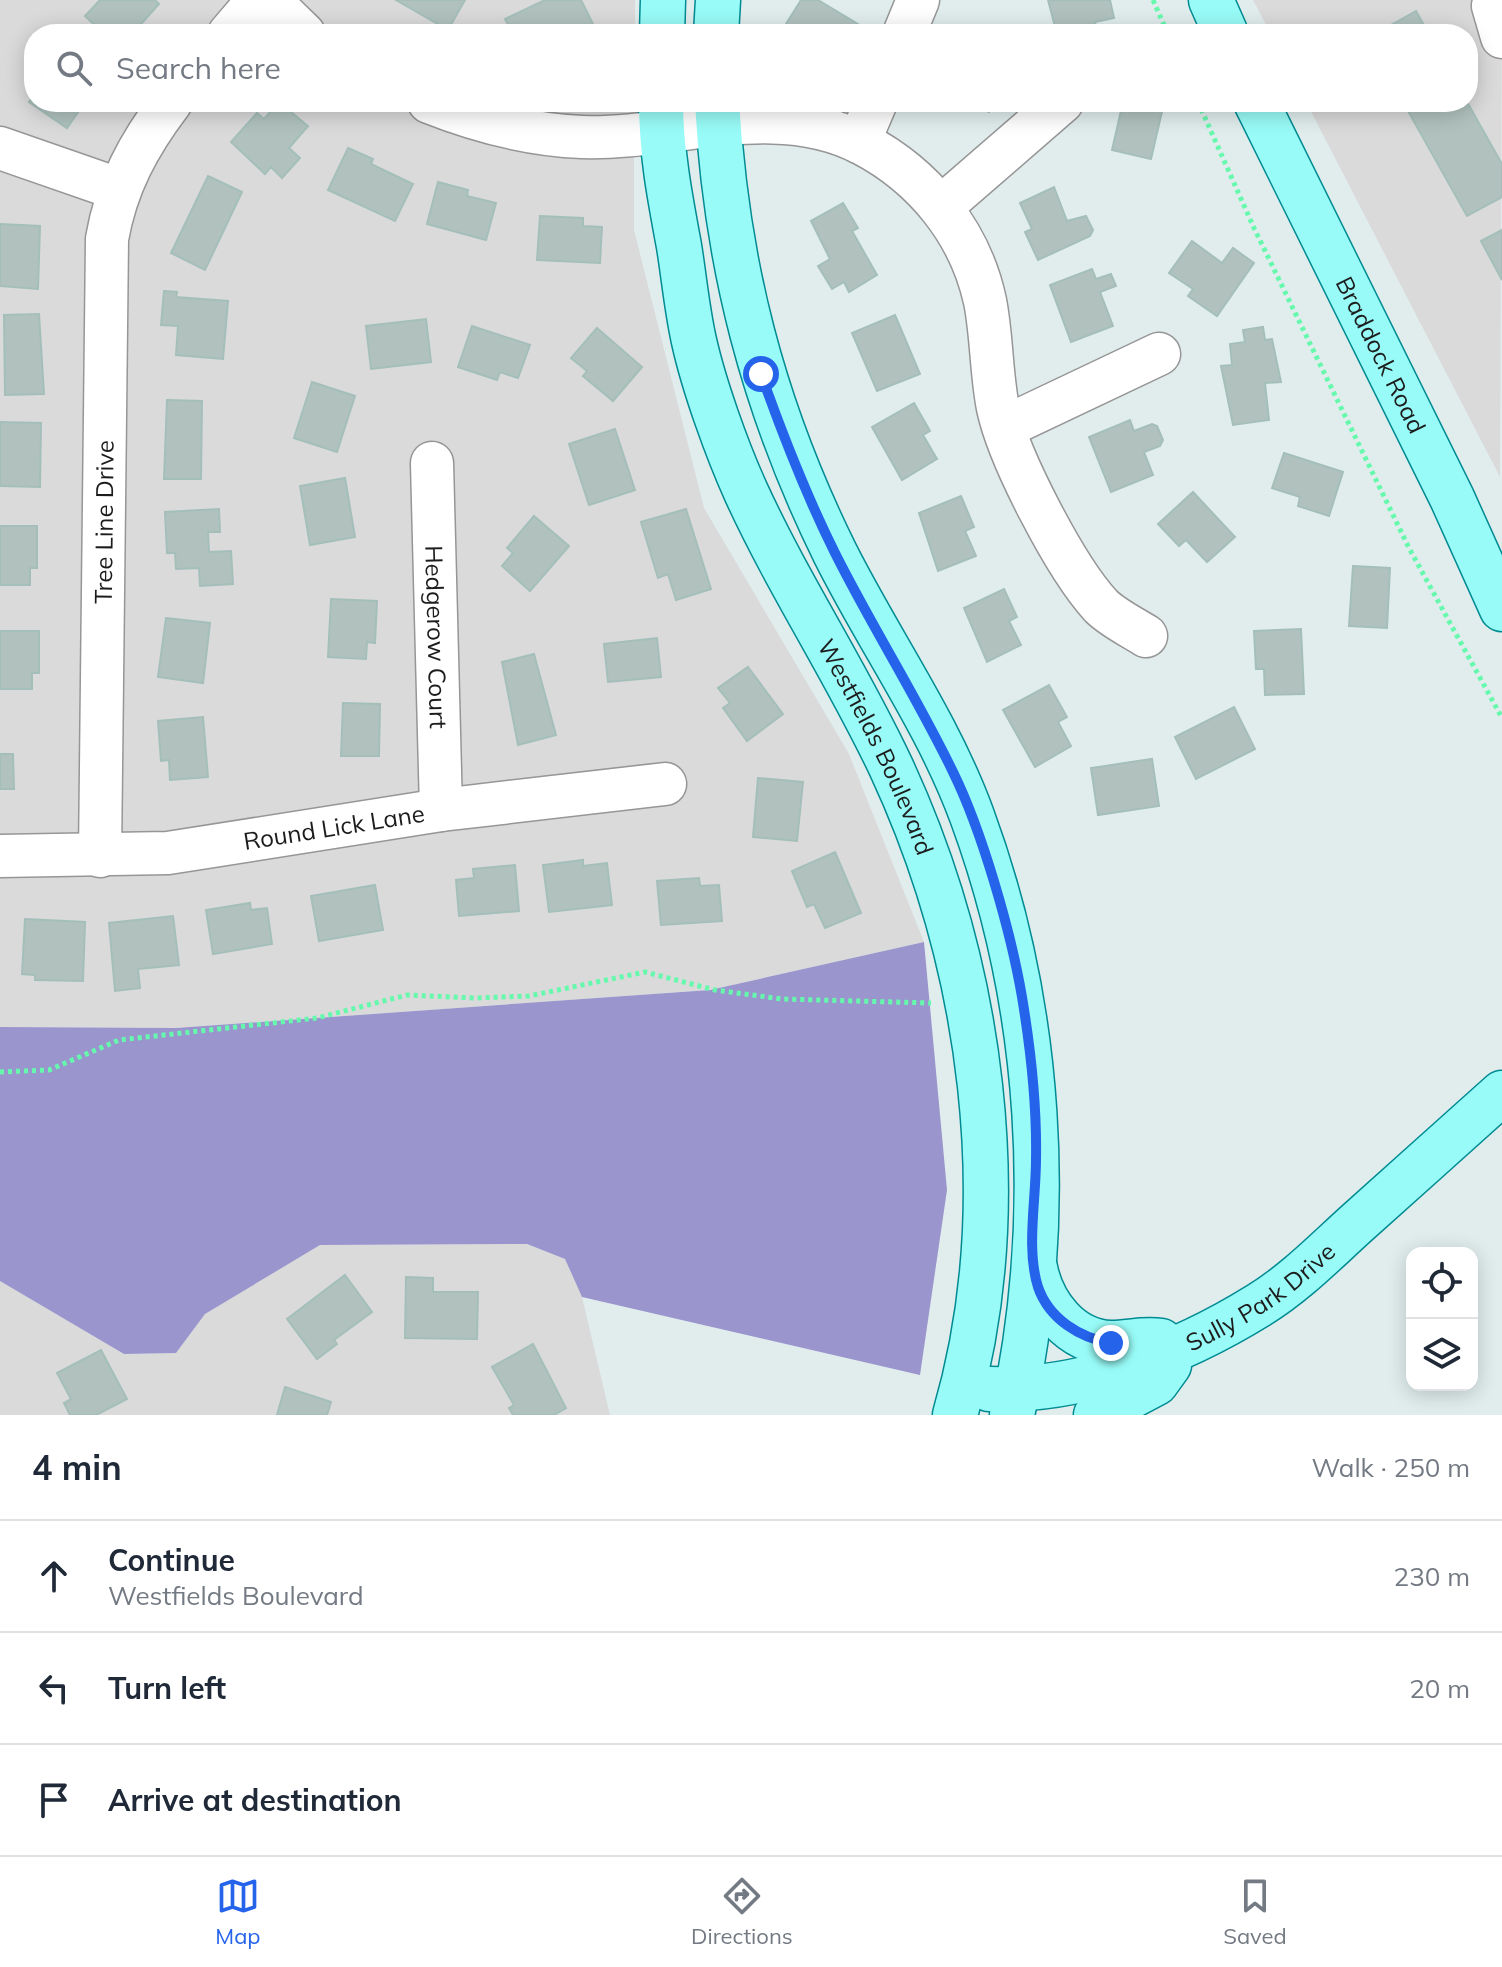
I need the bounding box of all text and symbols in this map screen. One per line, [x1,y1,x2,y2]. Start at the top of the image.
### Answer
search box [24,24,1478,112]
icon: search [52,46,96,90]
text: Search here [116,49,281,87]
street label: Braddock Road [1330,271,1433,438]
route start [743,356,779,392]
street label: Tree Line Drive [88,440,120,604]
street label: Hedgerow Court [419,545,454,729]
street label: Westfields Boulevard [811,634,941,859]
street label: Round Lick Lane [241,798,426,856]
street label: Sully Park Drive [1181,1236,1341,1357]
map controls [1406,1247,1478,1391]
button: locate [1406,1247,1478,1319]
button: layers [1406,1319,1478,1391]
route end [1093,1325,1129,1361]
text: 4 min [32,1446,122,1489]
text: Walk · 250 m [1311,1451,1470,1484]
text: Continue [108,1541,235,1579]
icon: ahead [32,1554,76,1598]
text: 230 m [1394,1560,1470,1593]
text: Westfields Boulevard [108,1579,364,1612]
icon: left [32,1666,76,1710]
text: Turn left [108,1669,226,1707]
text: 20 m [1409,1672,1470,1705]
icon: arrive [32,1778,76,1822]
text: Arrive at destination [108,1781,402,1819]
tab: Map [215,1874,261,1950]
tab: Directions [691,1874,793,1950]
tab: Saved [1223,1874,1287,1950]

